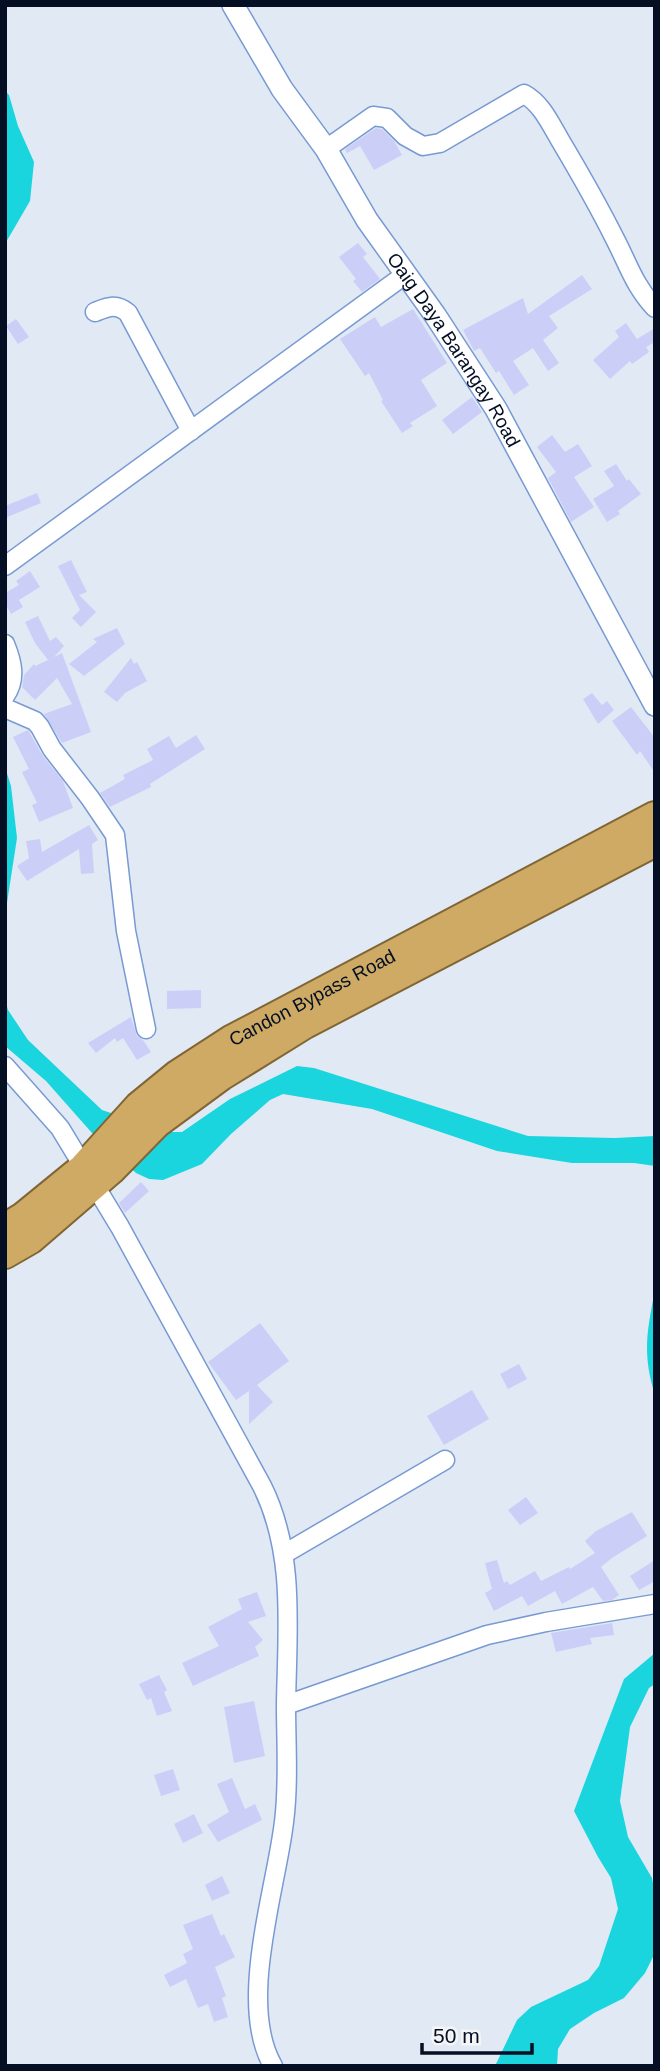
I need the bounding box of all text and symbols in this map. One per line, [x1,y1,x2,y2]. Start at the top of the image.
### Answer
street label: Oaig Daya Barangay Road [383,249,525,450]
street label: Candon Bypass Road [225,945,399,1050]
scale bar [422,2011,532,2056]
text: 50 m [433,2024,480,2047]

